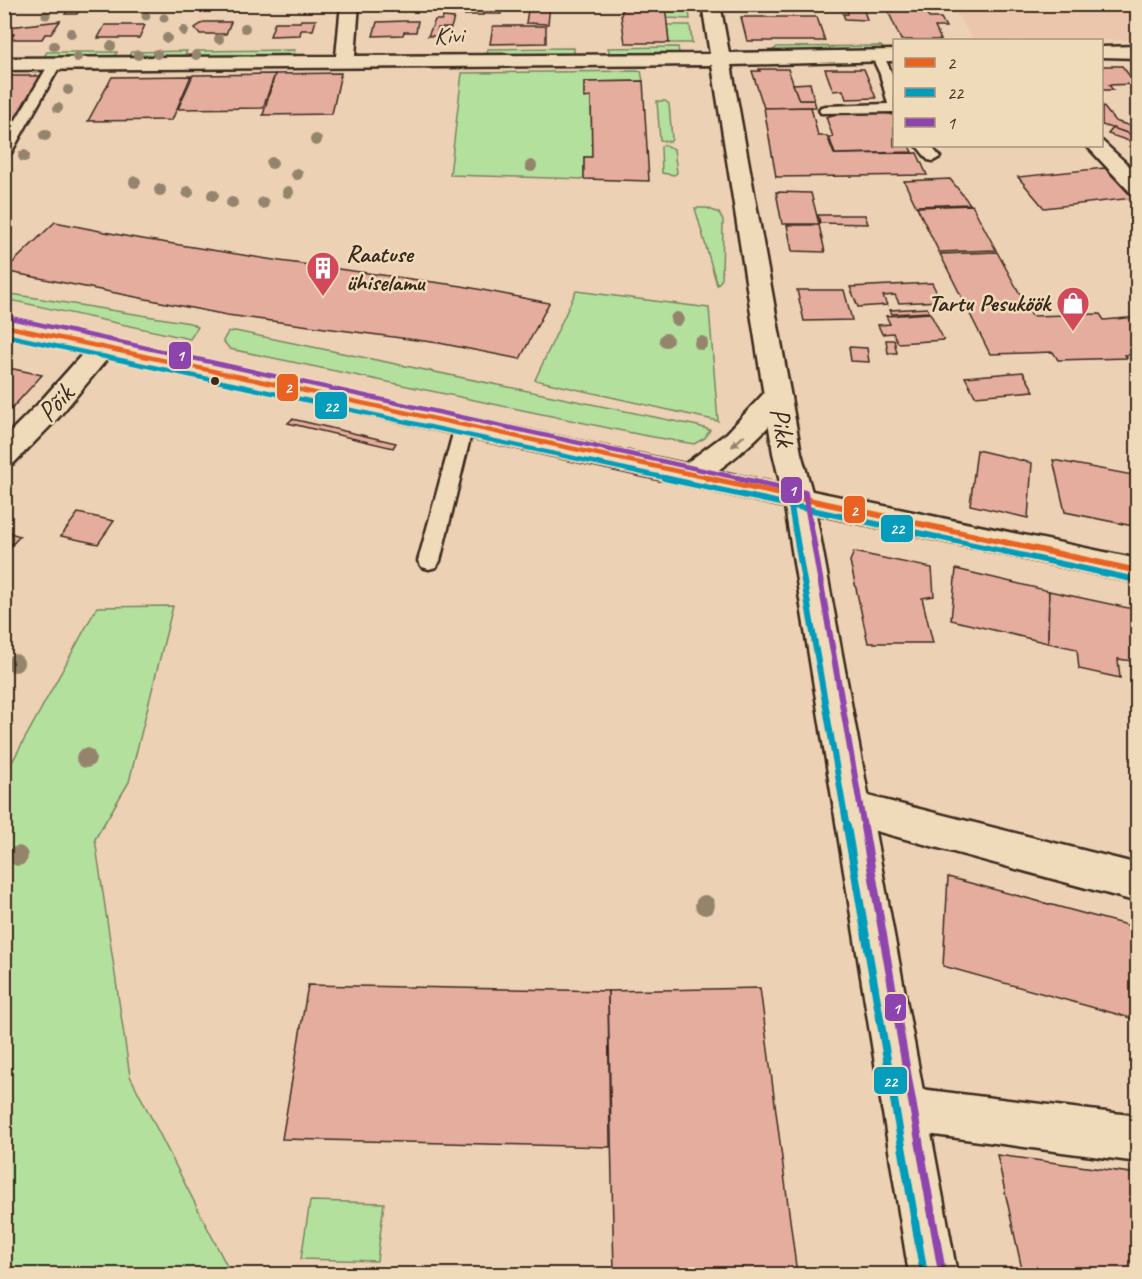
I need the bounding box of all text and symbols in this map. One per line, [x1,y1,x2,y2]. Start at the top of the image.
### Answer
street label: Kivi [434,20,466,50]
legend [893,39,1103,147]
text: 2 [947,52,957,74]
text: 22 [947,82,965,104]
text: 1 [947,112,956,134]
place label: Raatuse ühiselamu [346,239,426,297]
building icon: Raatuse ühiselamu [305,250,341,297]
shop icon: Tartu Pesuköök [1055,285,1091,332]
place label: Tartu Pesuköök [928,288,1052,318]
line badge: 1 [168,341,192,370]
text: 1 [176,346,185,366]
line badge: 2 [276,373,299,402]
street label: Põik [29,375,83,429]
unlabelled marker [209,375,221,387]
text: 2 [284,378,293,398]
line badge: 22 [314,391,348,420]
text: 22 [324,397,340,417]
street label: Pikk [762,405,804,451]
one-way arrow [732,433,746,447]
line badge: 1 [780,476,803,504]
text: 1 [788,481,797,501]
line badge: 2 [843,495,866,524]
text: 2 [850,501,859,521]
line badge: 22 [880,514,914,543]
text: 22 [890,519,906,539]
line badge: 1 [884,993,907,1022]
text: 1 [892,999,901,1019]
line badge: 22 [873,1066,908,1095]
text: 22 [883,1072,899,1092]

